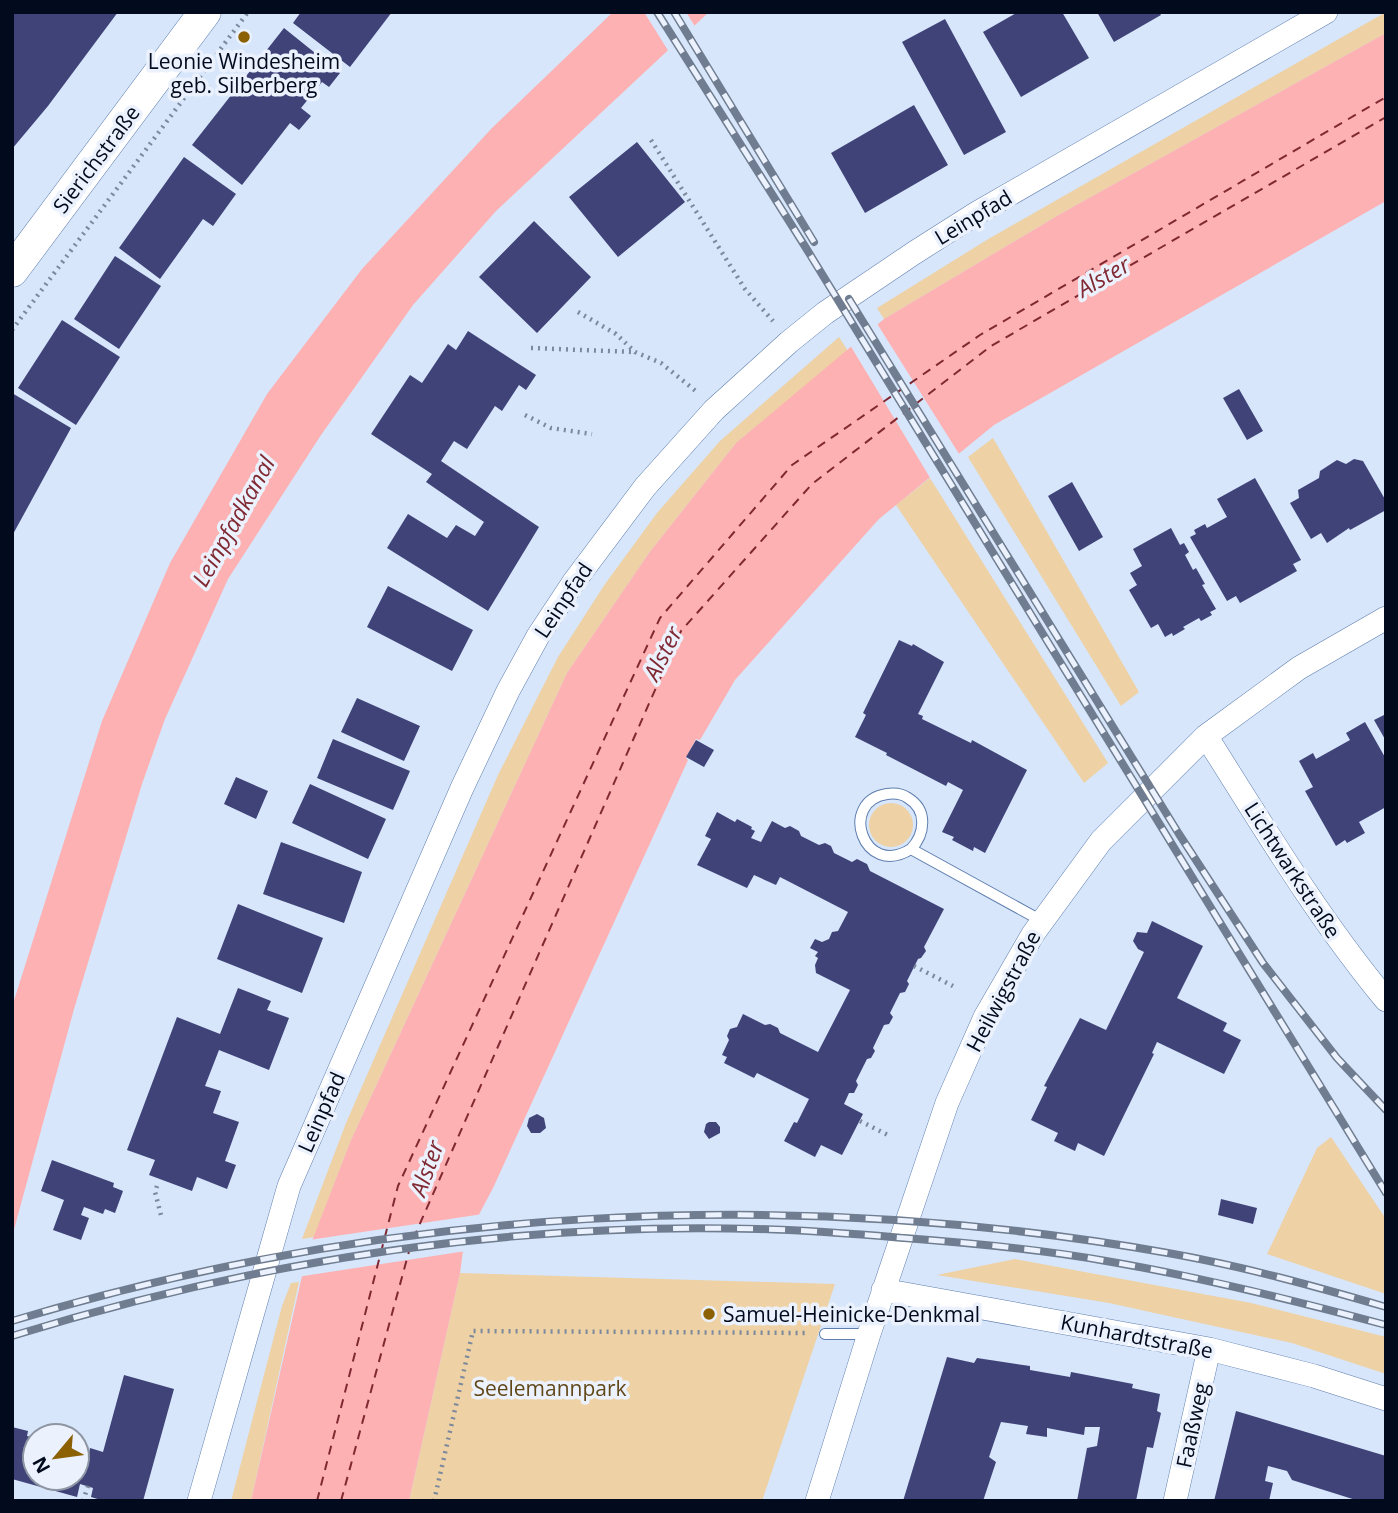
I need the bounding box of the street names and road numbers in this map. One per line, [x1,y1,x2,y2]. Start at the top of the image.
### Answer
street label: Sierichstraße [46,99,146,219]
street label: Leinpfad [929,183,1017,251]
street label: Leinpfad [528,557,598,643]
street label: Lichtwarkstraße [1239,797,1347,943]
street label: Heilwigstraße [959,926,1047,1056]
street label: Leinpfad [291,1067,351,1157]
street label: Kunhardtstraße [1058,1307,1216,1365]
street label: Faaßweg [1169,1380,1215,1470]

